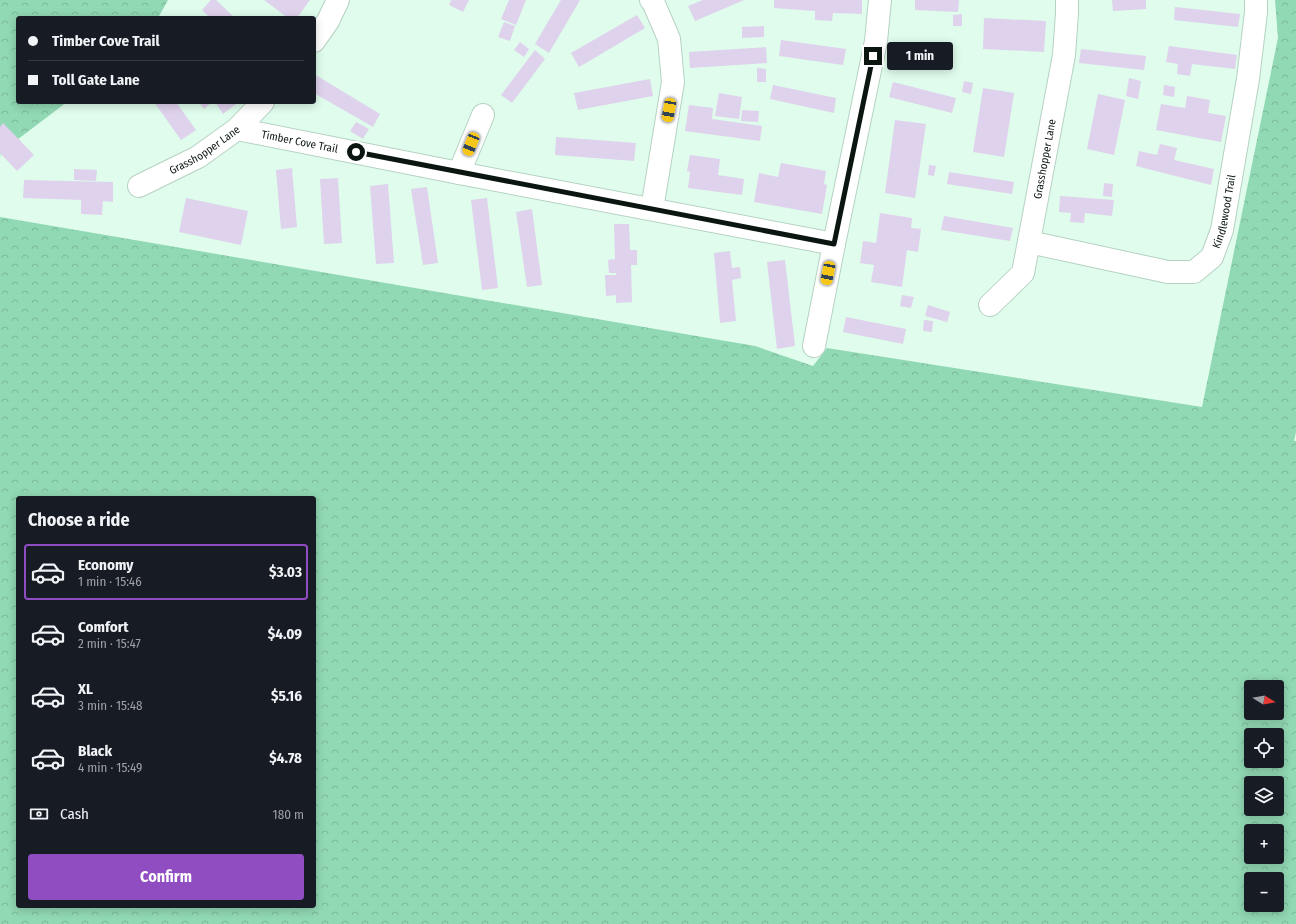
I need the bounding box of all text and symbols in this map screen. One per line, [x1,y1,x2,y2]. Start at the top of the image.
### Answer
text: Timber Cove Trail [52,32,160,50]
callout: 1 min [887,42,953,70]
route end [864,47,882,65]
text: 1 min [906,48,934,63]
text: Toll Gate Lane [52,71,140,89]
car [661,97,677,123]
street label: Grasshopper Lane [1031,118,1058,200]
street label: Grasshopper Lane [167,123,242,177]
street label: Timber Cove Trail [261,128,339,155]
car [461,131,481,157]
route start [347,143,365,161]
street label: Kindlewood Trail [1209,173,1238,250]
car [820,260,836,286]
text: Choose a ride [28,509,130,531]
icon: car [30,554,66,590]
text: Economy [78,556,133,574]
text: $3.03 [269,563,302,581]
text: 1 min · 15:46 [78,574,142,589]
icon: car [30,616,66,652]
text: Comfort [78,618,129,636]
text: $4.09 [268,625,302,643]
text: 2 min · 15:47 [78,636,141,651]
icon: car [30,678,66,714]
text: XL [78,680,93,698]
north arrow [1244,680,1284,720]
map controls [1244,680,1284,912]
text: $5.16 [271,687,302,705]
text: 3 min · 15:48 [78,698,142,713]
button: locate [1244,728,1284,768]
icon: car [30,740,66,776]
text: Black [78,742,112,760]
text: $4.78 [269,749,302,767]
text: 4 min · 15:49 [78,760,142,775]
button: layers [1244,776,1284,816]
icon: cash [28,803,50,825]
text: Cash [60,805,89,823]
text: 180 m [273,807,304,822]
button: + [1244,824,1284,864]
button: Confirm [28,854,304,900]
button: − [1244,872,1284,912]

